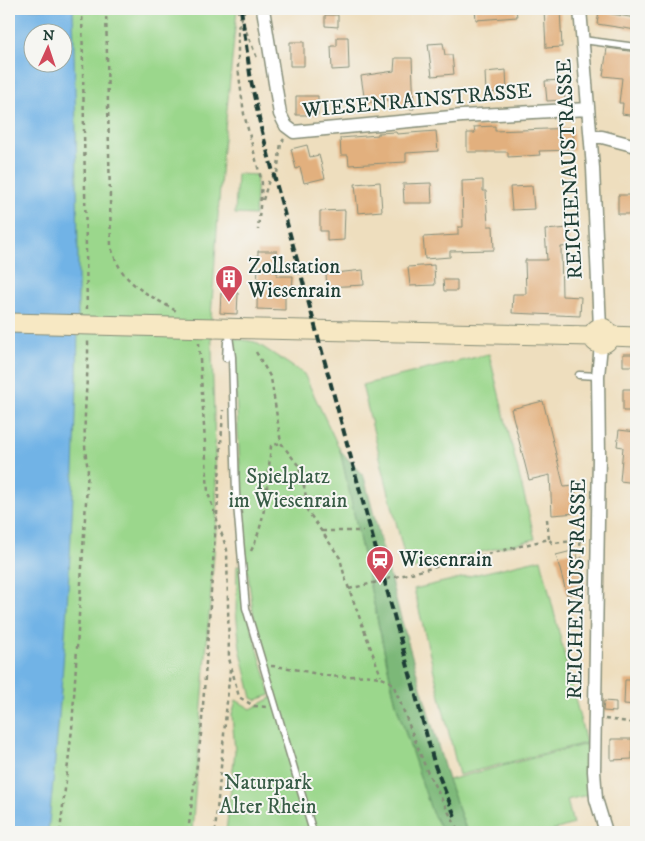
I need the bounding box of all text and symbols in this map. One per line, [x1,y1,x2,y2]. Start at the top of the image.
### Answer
north arrow [22,22,72,72]
text: N [42,27,55,45]
street label: REICHENAUSTRASSE [551,58,589,280]
street label: WIESENRAINSTRASSE [300,78,533,124]
place label: Zollstation Wiesenrain [247,254,341,304]
building icon: Zollstation Wiesenrain [214,264,244,303]
park label: Spielplatz im Wiesenrain [229,464,347,514]
street label: REICHENAUSTRASSE [562,478,592,700]
station icon: Wiesenrain [365,545,395,584]
place label: Wiesenrain [398,547,492,573]
park label: Naturpark Alter Rhein [219,770,317,820]

